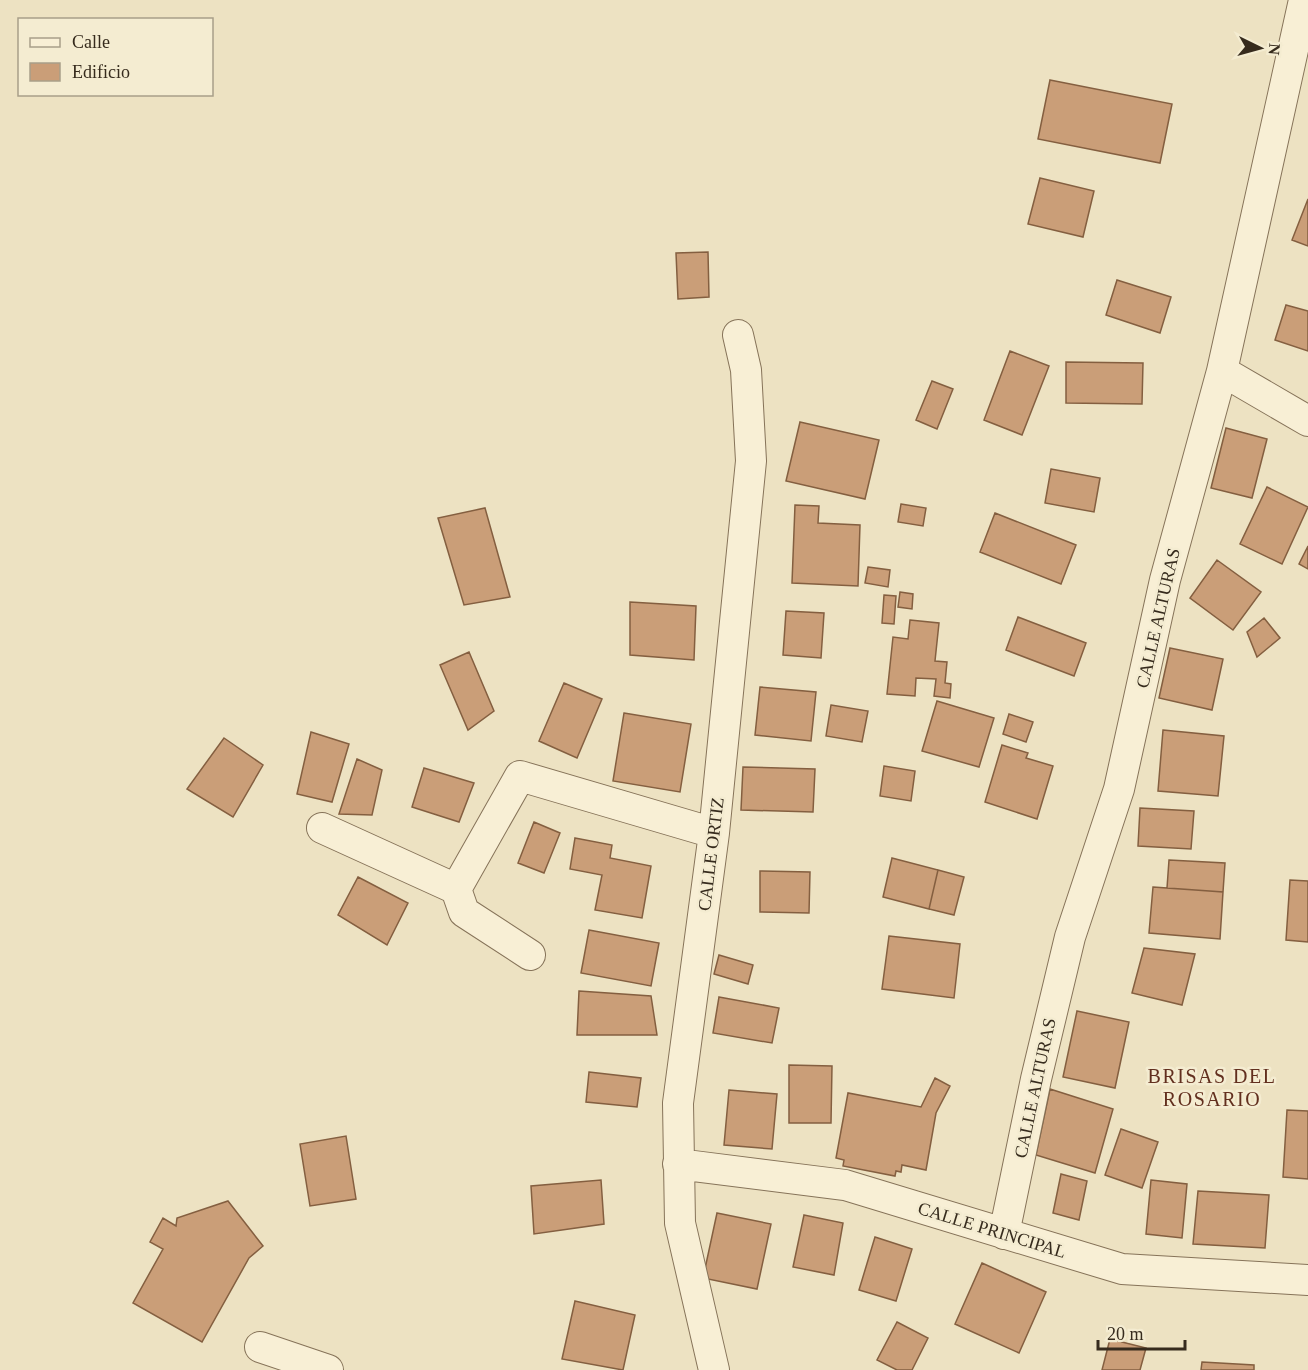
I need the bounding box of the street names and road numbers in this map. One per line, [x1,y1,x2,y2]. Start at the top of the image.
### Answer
street label: CALLE ALTURAS [1132,546,1184,690]
street label: CALLE ORTIZ [694,796,728,912]
street label: CALLE ALTURAS [1010,1016,1060,1160]
street label: CALLE PRINCIPAL [916,1198,1068,1262]

